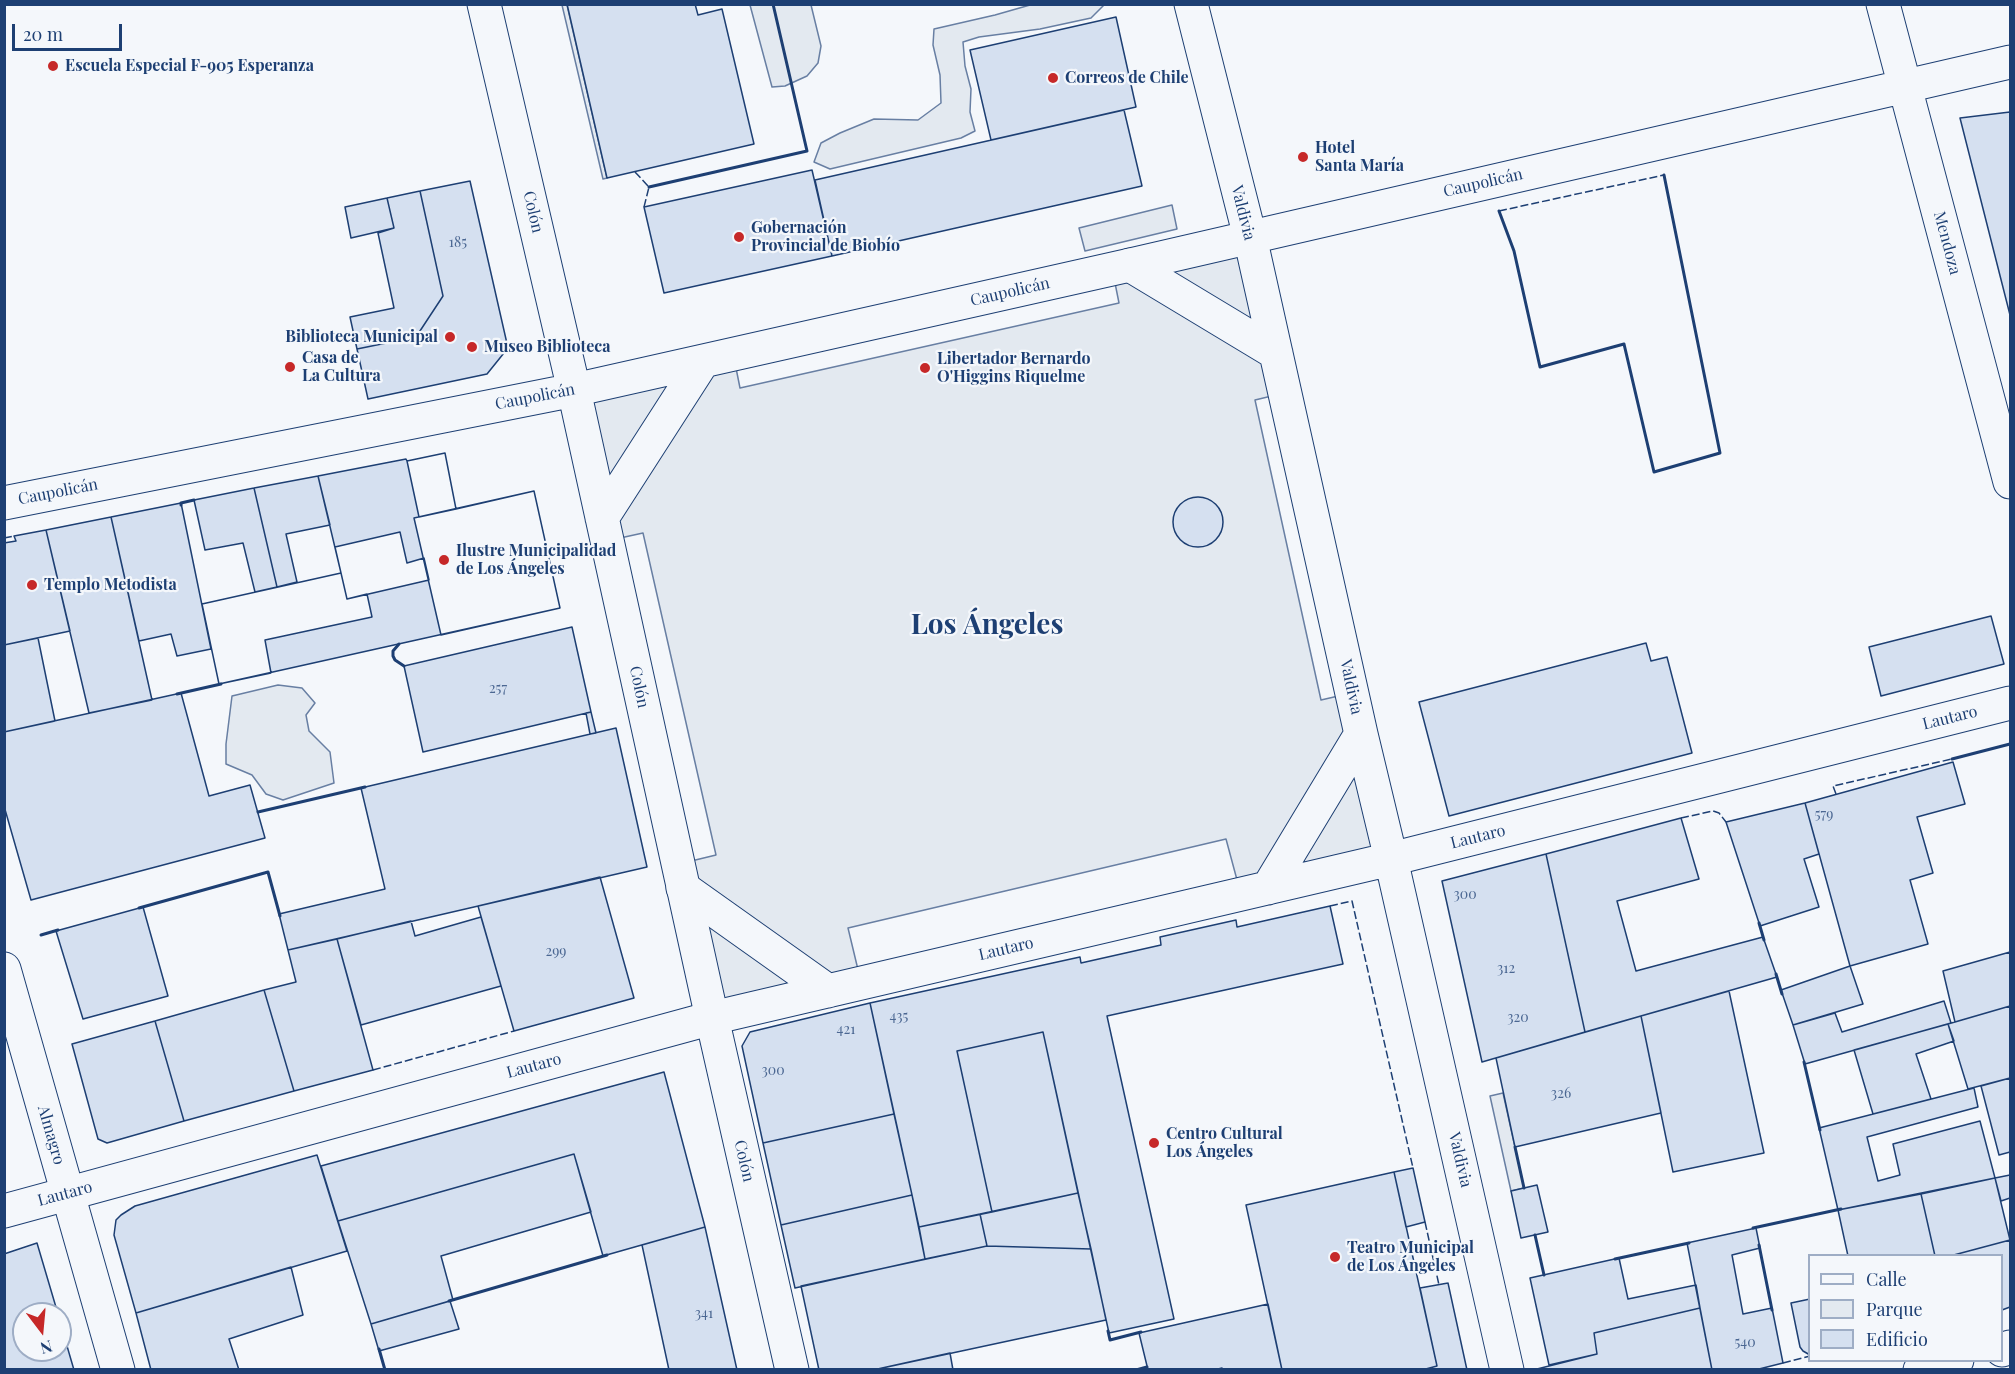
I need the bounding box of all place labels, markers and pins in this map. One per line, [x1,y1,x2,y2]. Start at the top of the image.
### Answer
place label: Escuela Especial F-905 Esperanza [65,56,314,76]
marker: Escuela Especial F-905 Esperanza [46,59,60,73]
place label: Correos de Chile [1065,68,1189,88]
marker: Correos de Chile [1046,71,1060,85]
place label: Hotel Santa María [1315,138,1404,176]
marker: Hotel Santa María [1296,150,1310,164]
place label: Gobernación Provincial de Biobío [751,218,900,256]
marker: Gobernación Provincial de Biobío [732,230,746,244]
place label: Biblioteca Municipal [285,327,438,347]
marker: Biblioteca Municipal [443,330,457,344]
place label: Museo Biblioteca [484,337,610,357]
marker: Museo Biblioteca [465,340,479,354]
place label: Casa de La Cultura [302,348,381,386]
place label: Libertador Bernardo O'Higgins Riquelme [937,349,1091,387]
marker: Casa de La Cultura [283,360,297,374]
marker: Libertador Bernardo O'Higgins Riquelme [918,361,932,375]
place label: Ilustre Municipalidad de Los Ángeles [456,541,616,579]
marker: Ilustre Municipalidad de Los Ángeles [437,553,451,567]
place label: Templo Metodista [44,575,177,595]
marker: Templo Metodista [25,578,39,592]
place label: Centro Cultural Los Ángeles [1166,1124,1283,1162]
marker: Centro Cultural Los Ángeles [1147,1136,1161,1150]
place label: Teatro Municipal de Los Ángeles [1347,1238,1474,1276]
marker: Teatro Municipal de Los Ángeles [1328,1250,1342,1264]

